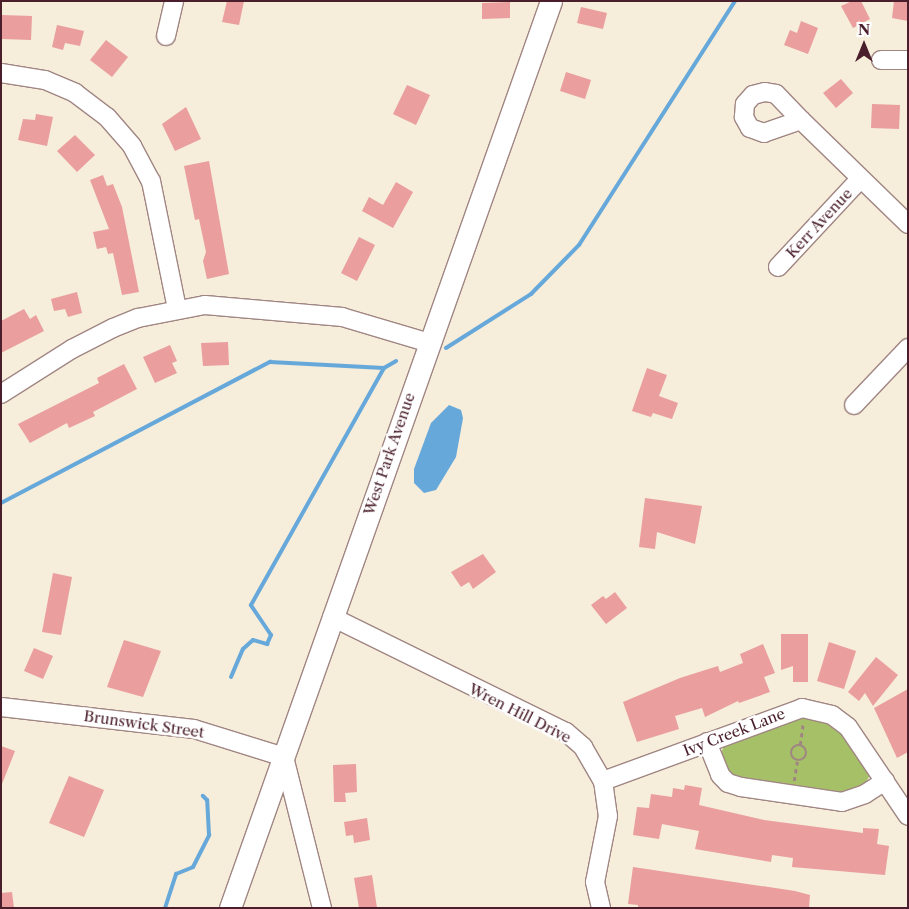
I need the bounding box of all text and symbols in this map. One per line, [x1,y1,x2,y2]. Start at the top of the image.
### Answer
north arrow [839,20,889,70]
text: N [858,21,870,39]
street label: Kerr Avenue [782,184,856,262]
street label: West Park Avenue [359,390,419,518]
street label: Wren Hill Drive [466,679,574,747]
street label: Ivy Creek Lane [680,704,788,760]
street label: Brunswick Street [82,707,206,741]

